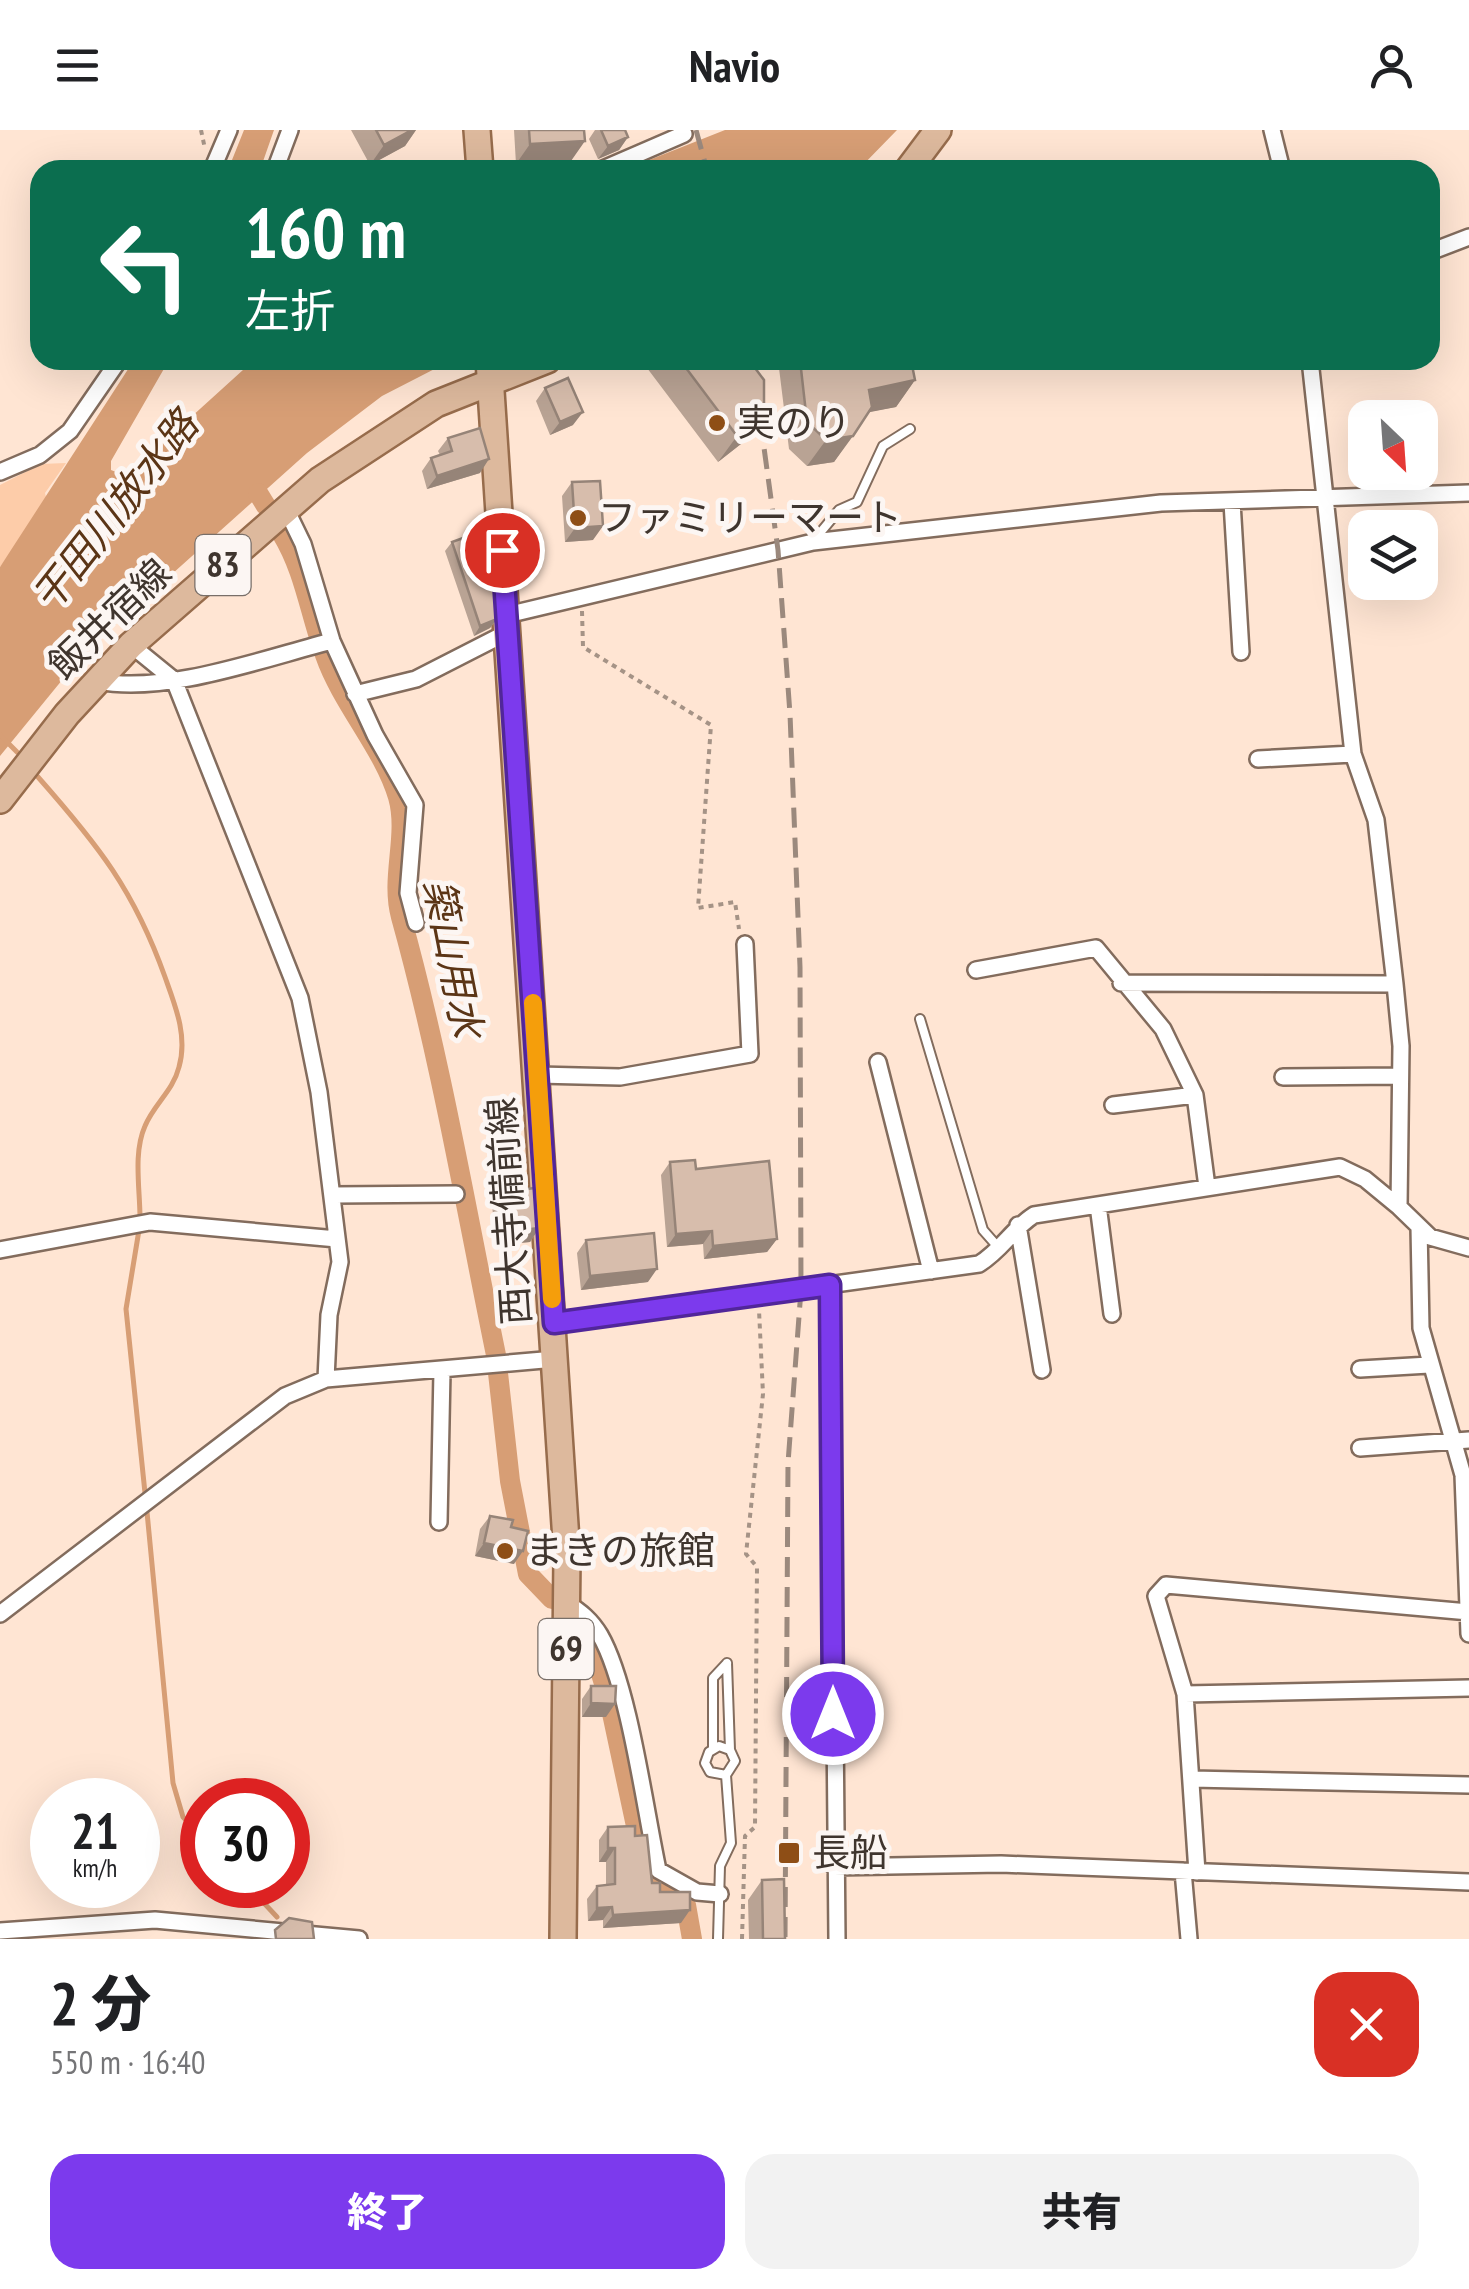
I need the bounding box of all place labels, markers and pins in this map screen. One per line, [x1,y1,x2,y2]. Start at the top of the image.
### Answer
place label: 実のり [737,397,851,446]
marker: 実のり [706,412,728,434]
place label: ファミリーマート [598,492,902,541]
marker: ファミリーマート [567,507,589,529]
pin [460,508,545,593]
place label: まきの旅館 [525,1525,715,1574]
marker: まきの旅館 [494,1540,516,1562]
place label: 長船 [812,1827,888,1876]
marker: 長船 [776,1840,802,1866]

